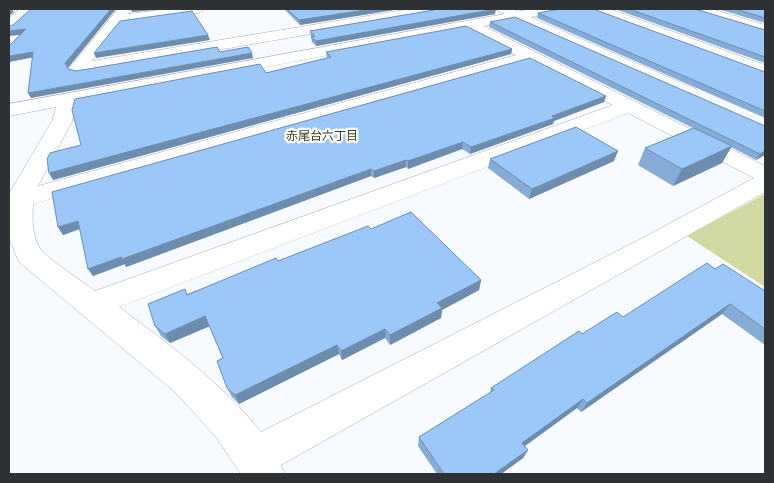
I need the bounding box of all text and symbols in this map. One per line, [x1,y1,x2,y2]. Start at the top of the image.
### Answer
district label: 赤尾台六丁目 [286,128,358,145]

